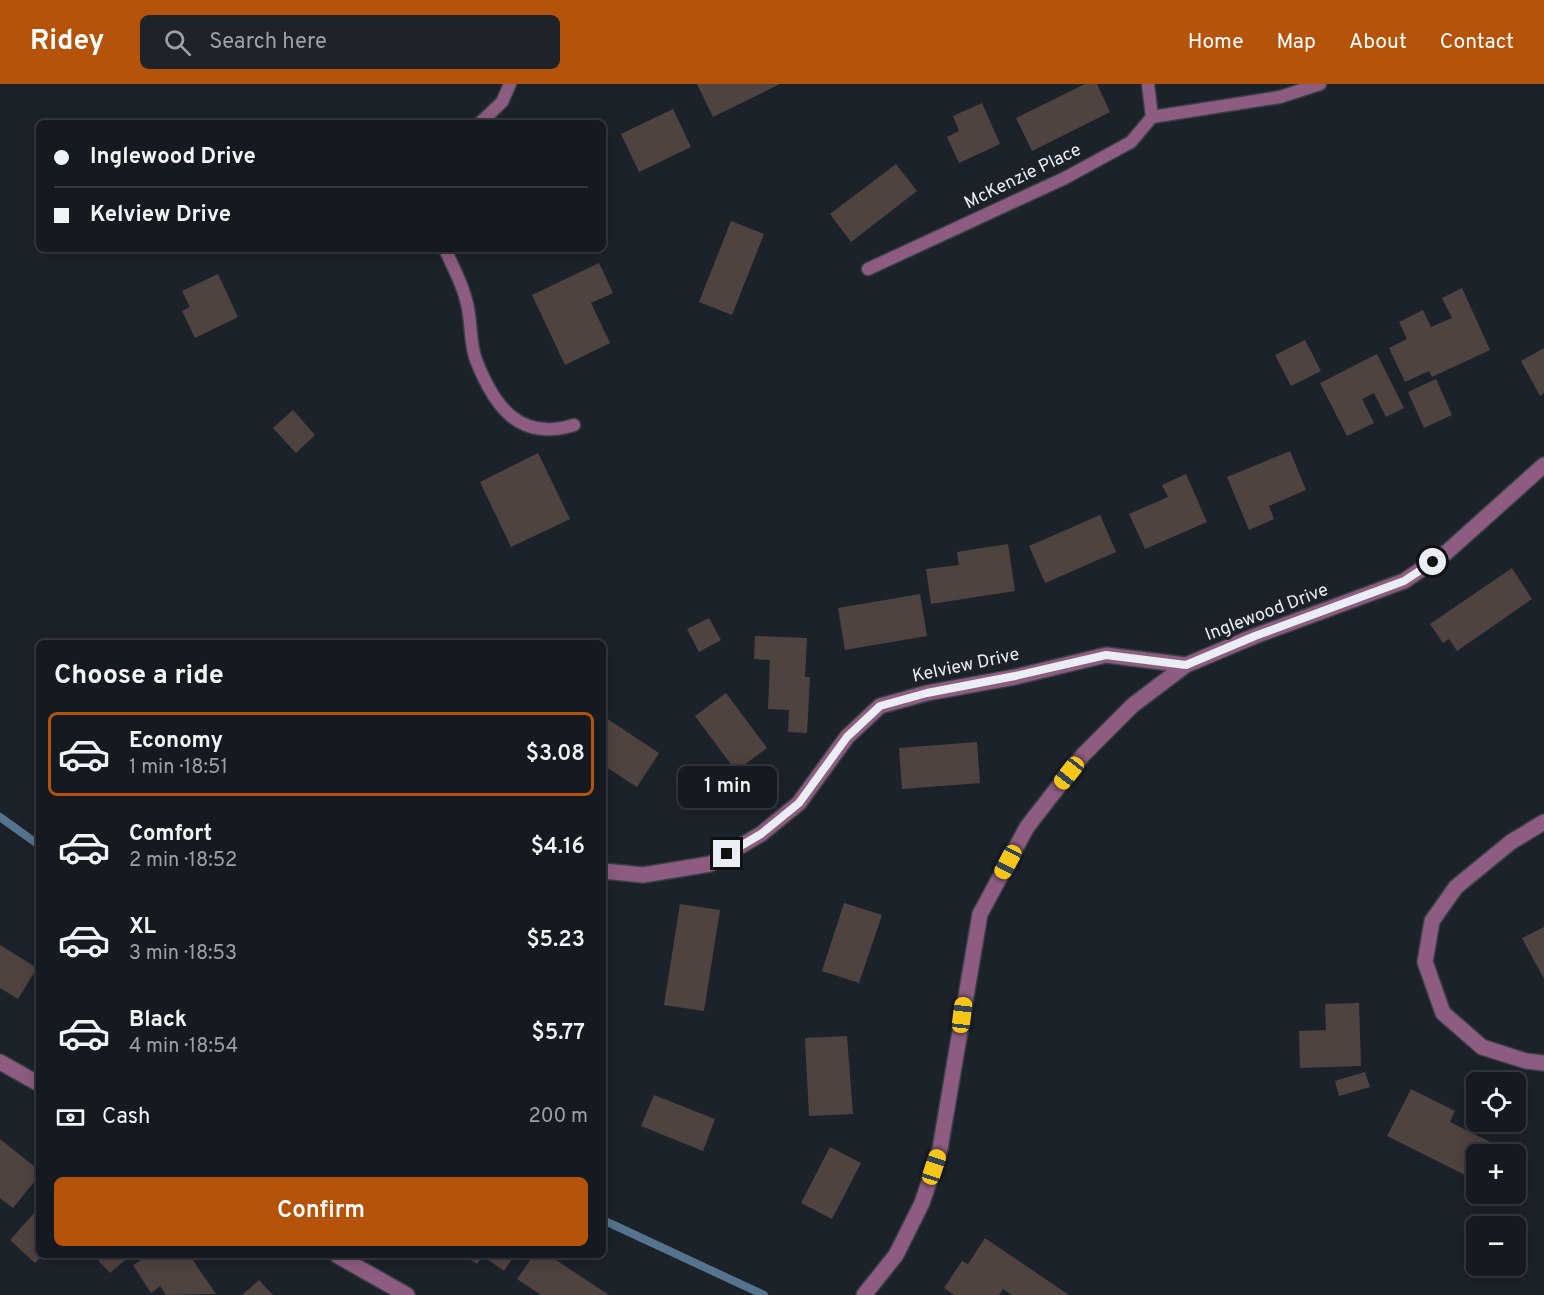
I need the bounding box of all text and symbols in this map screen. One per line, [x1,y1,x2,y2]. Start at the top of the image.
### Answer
search box [140,15,560,69]
text: Ridey [30,24,104,60]
icon: search [161,26,194,59]
text: Search here [209,29,327,56]
text: Home [1188,29,1244,56]
text: Map [1277,29,1316,56]
text: About [1349,29,1407,56]
text: Contact [1440,29,1514,56]
street label: McKenzie Place [961,139,1085,215]
text: Inglewood Drive [90,144,256,171]
text: Kelview Drive [90,202,231,229]
route start [1419,548,1446,575]
street label: Inglewood Drive [1202,579,1332,647]
street label: Kelview Drive [910,643,1022,689]
text: Choose a ride [54,659,224,693]
icon: car [57,727,111,781]
text: Economy [129,728,223,755]
text: $3.08 [526,741,585,768]
car [1051,753,1087,793]
text: 1 min · 18:51 [129,755,228,781]
callout: 1 min [678,767,777,809]
text: 1 min [704,774,751,800]
icon: car [57,820,111,874]
text: Comfort [129,821,212,848]
text: $4.16 [531,834,585,861]
route end [713,840,740,867]
car [992,842,1024,882]
text: 2 min · 18:52 [129,848,237,874]
icon: car [57,913,111,967]
text: XL [129,914,156,941]
text: $5.23 [526,927,585,954]
text: 3 min · 18:53 [129,941,237,967]
car [951,996,973,1034]
icon: car [57,1006,111,1060]
text: Black [129,1007,187,1034]
text: $5.77 [531,1020,585,1047]
text: 4 min · 18:54 [129,1034,238,1060]
map controls [1466,1072,1526,1276]
button: locate [1466,1072,1526,1132]
icon: cash [54,1101,87,1134]
text: Cash [102,1104,151,1131]
text: 200 m [529,1104,588,1130]
button: + [1466,1144,1526,1204]
car [920,1147,948,1187]
button: Confirm [54,1177,588,1246]
button: − [1466,1216,1526,1276]

